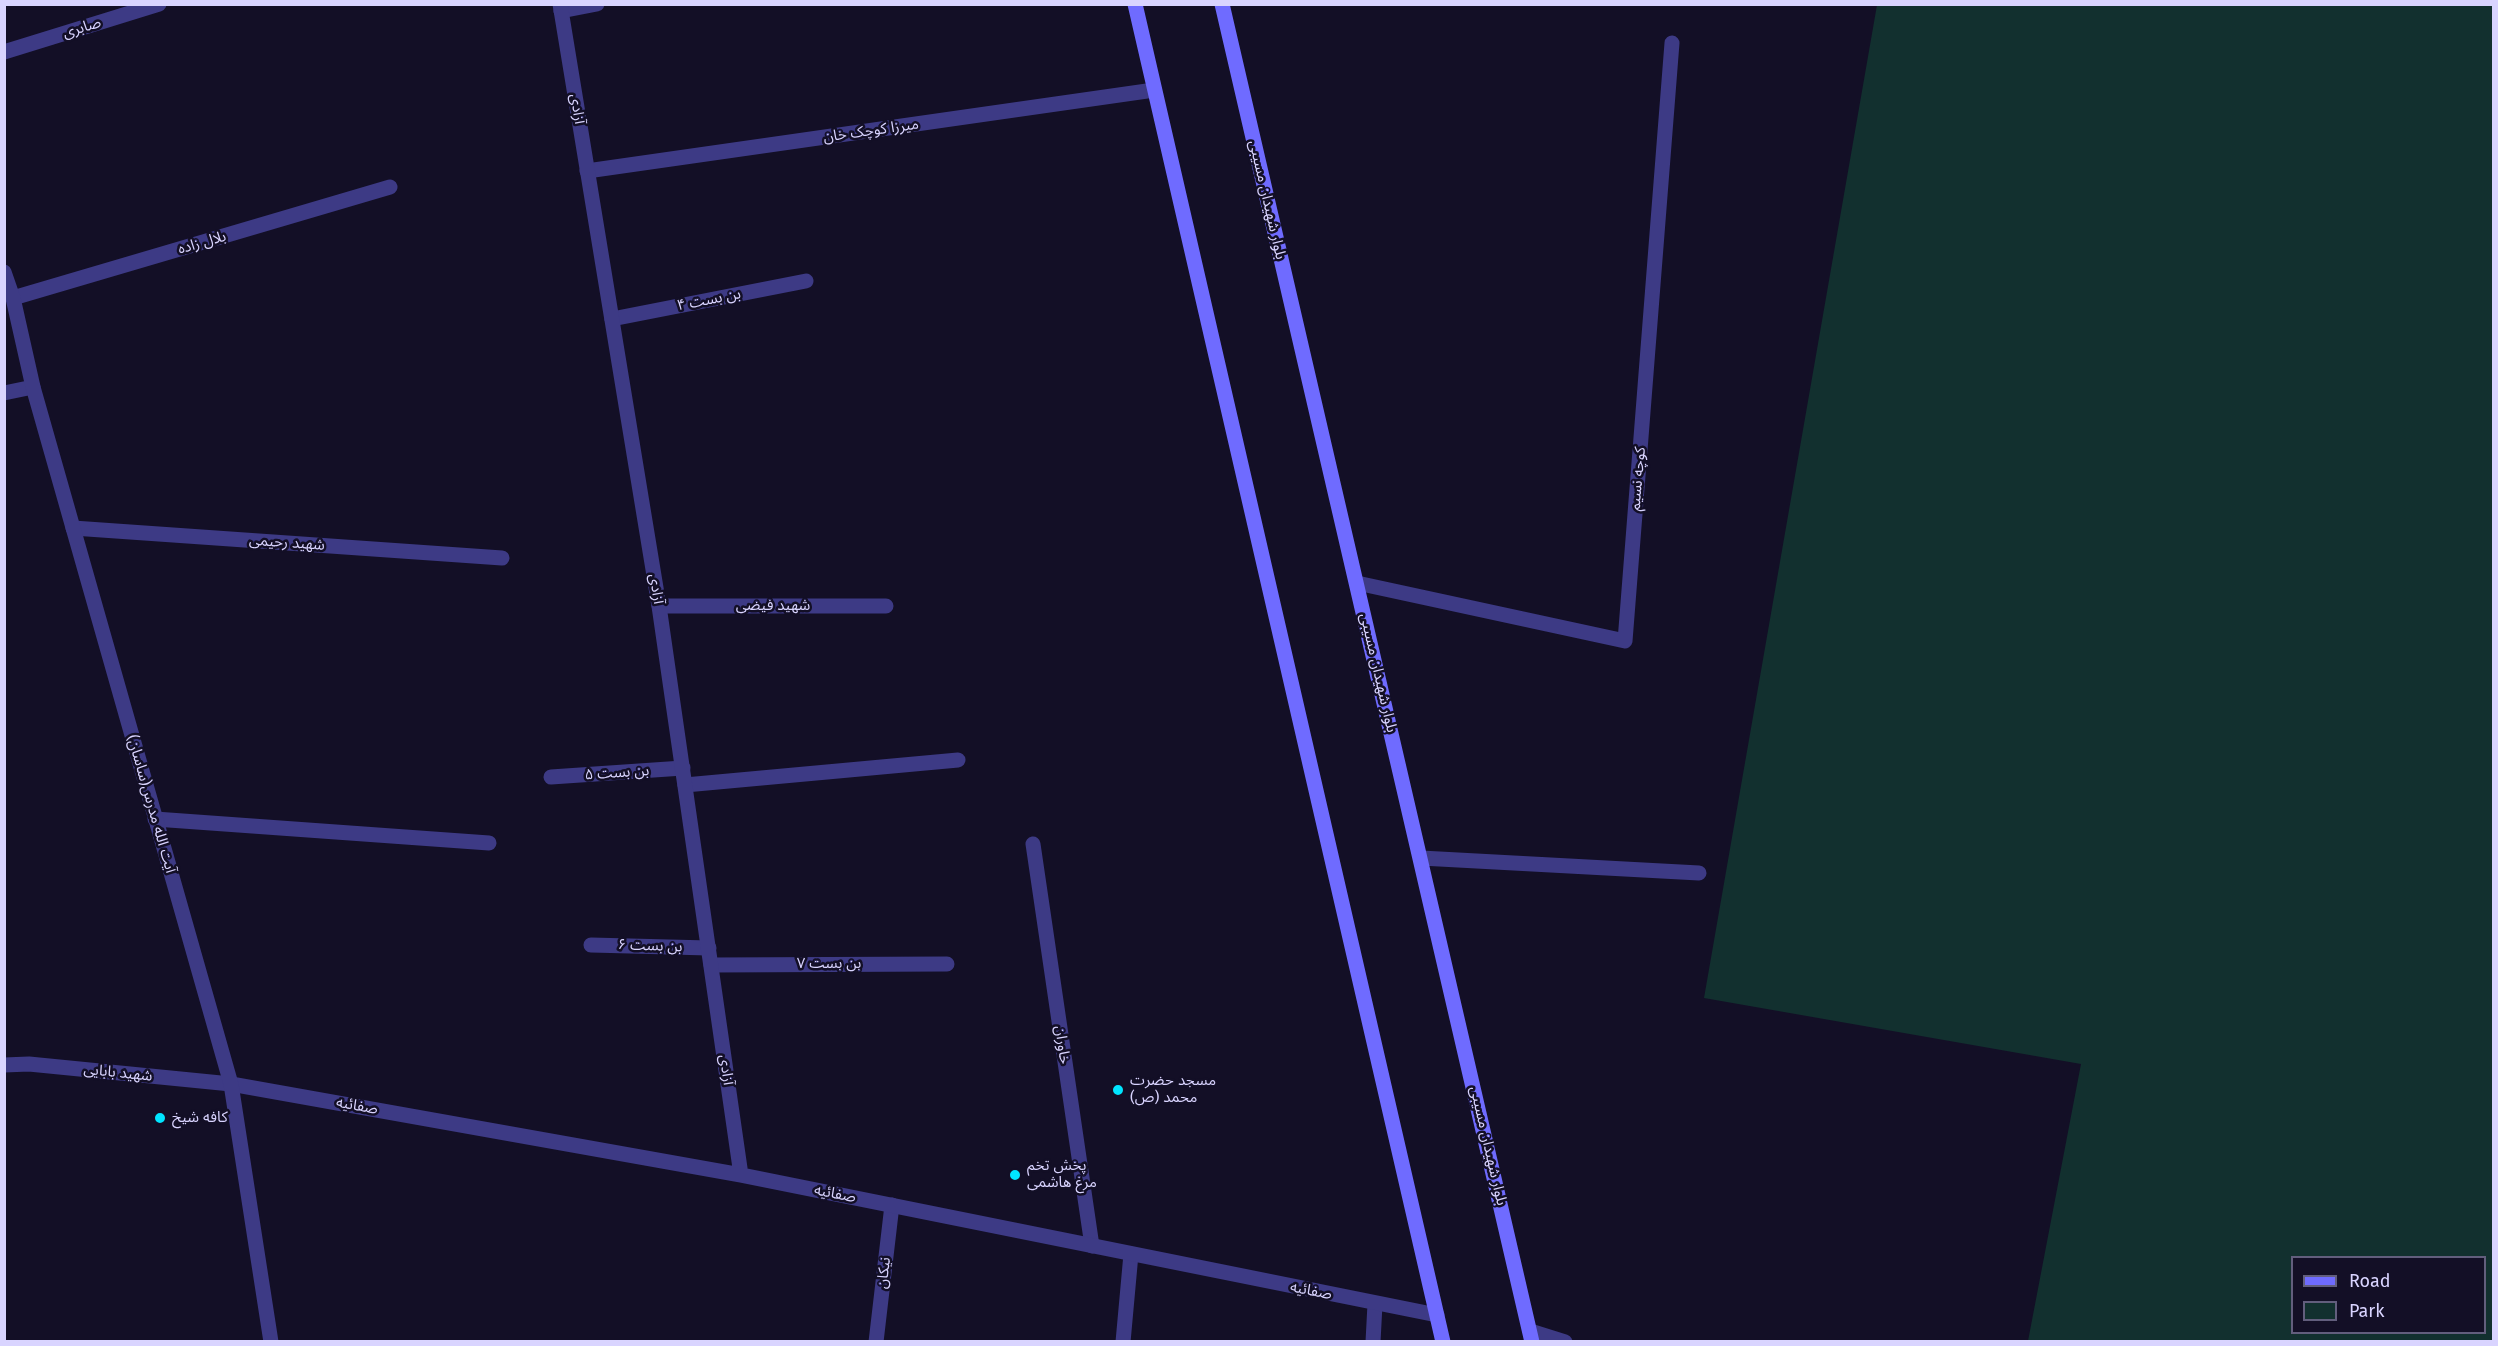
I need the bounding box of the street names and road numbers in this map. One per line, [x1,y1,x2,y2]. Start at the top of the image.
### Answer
street label: صابری [61,14,103,42]
street label: آزادی [566,92,588,126]
street label: میرزا کوچک خان [822,115,920,147]
street label: بلوار شهیدان مسیبی [1245,139,1289,261]
street label: بلال زاده [176,228,228,258]
street label: بن بست ۴ [676,285,742,315]
street label: کوچه نسیم [1626,446,1650,512]
street label: شهید رحیمی [248,531,326,555]
street label: آزادی [645,572,667,606]
street label: شهید فیضی [736,597,810,615]
street label: بلوار شهیدان مسیبی [1356,612,1400,734]
street label: آیت الله مدرس(ساسان) [123,733,179,875]
street label: بن بست ۵ [584,762,650,784]
street label: بن بست ۶ [617,936,683,956]
street label: بن بست ۷ [797,955,861,973]
street label: خاوران [1050,1024,1074,1066]
street label: آزادی [715,1054,737,1086]
street label: شهید بابایی [83,1060,153,1086]
street label: بلوار شهیدان مسیبی [1466,1085,1510,1207]
street label: صفائیه [335,1093,379,1119]
street label: صفائیه [813,1181,857,1207]
street label: نیکان [873,1256,895,1290]
street label: صفائیه [1289,1278,1333,1304]

